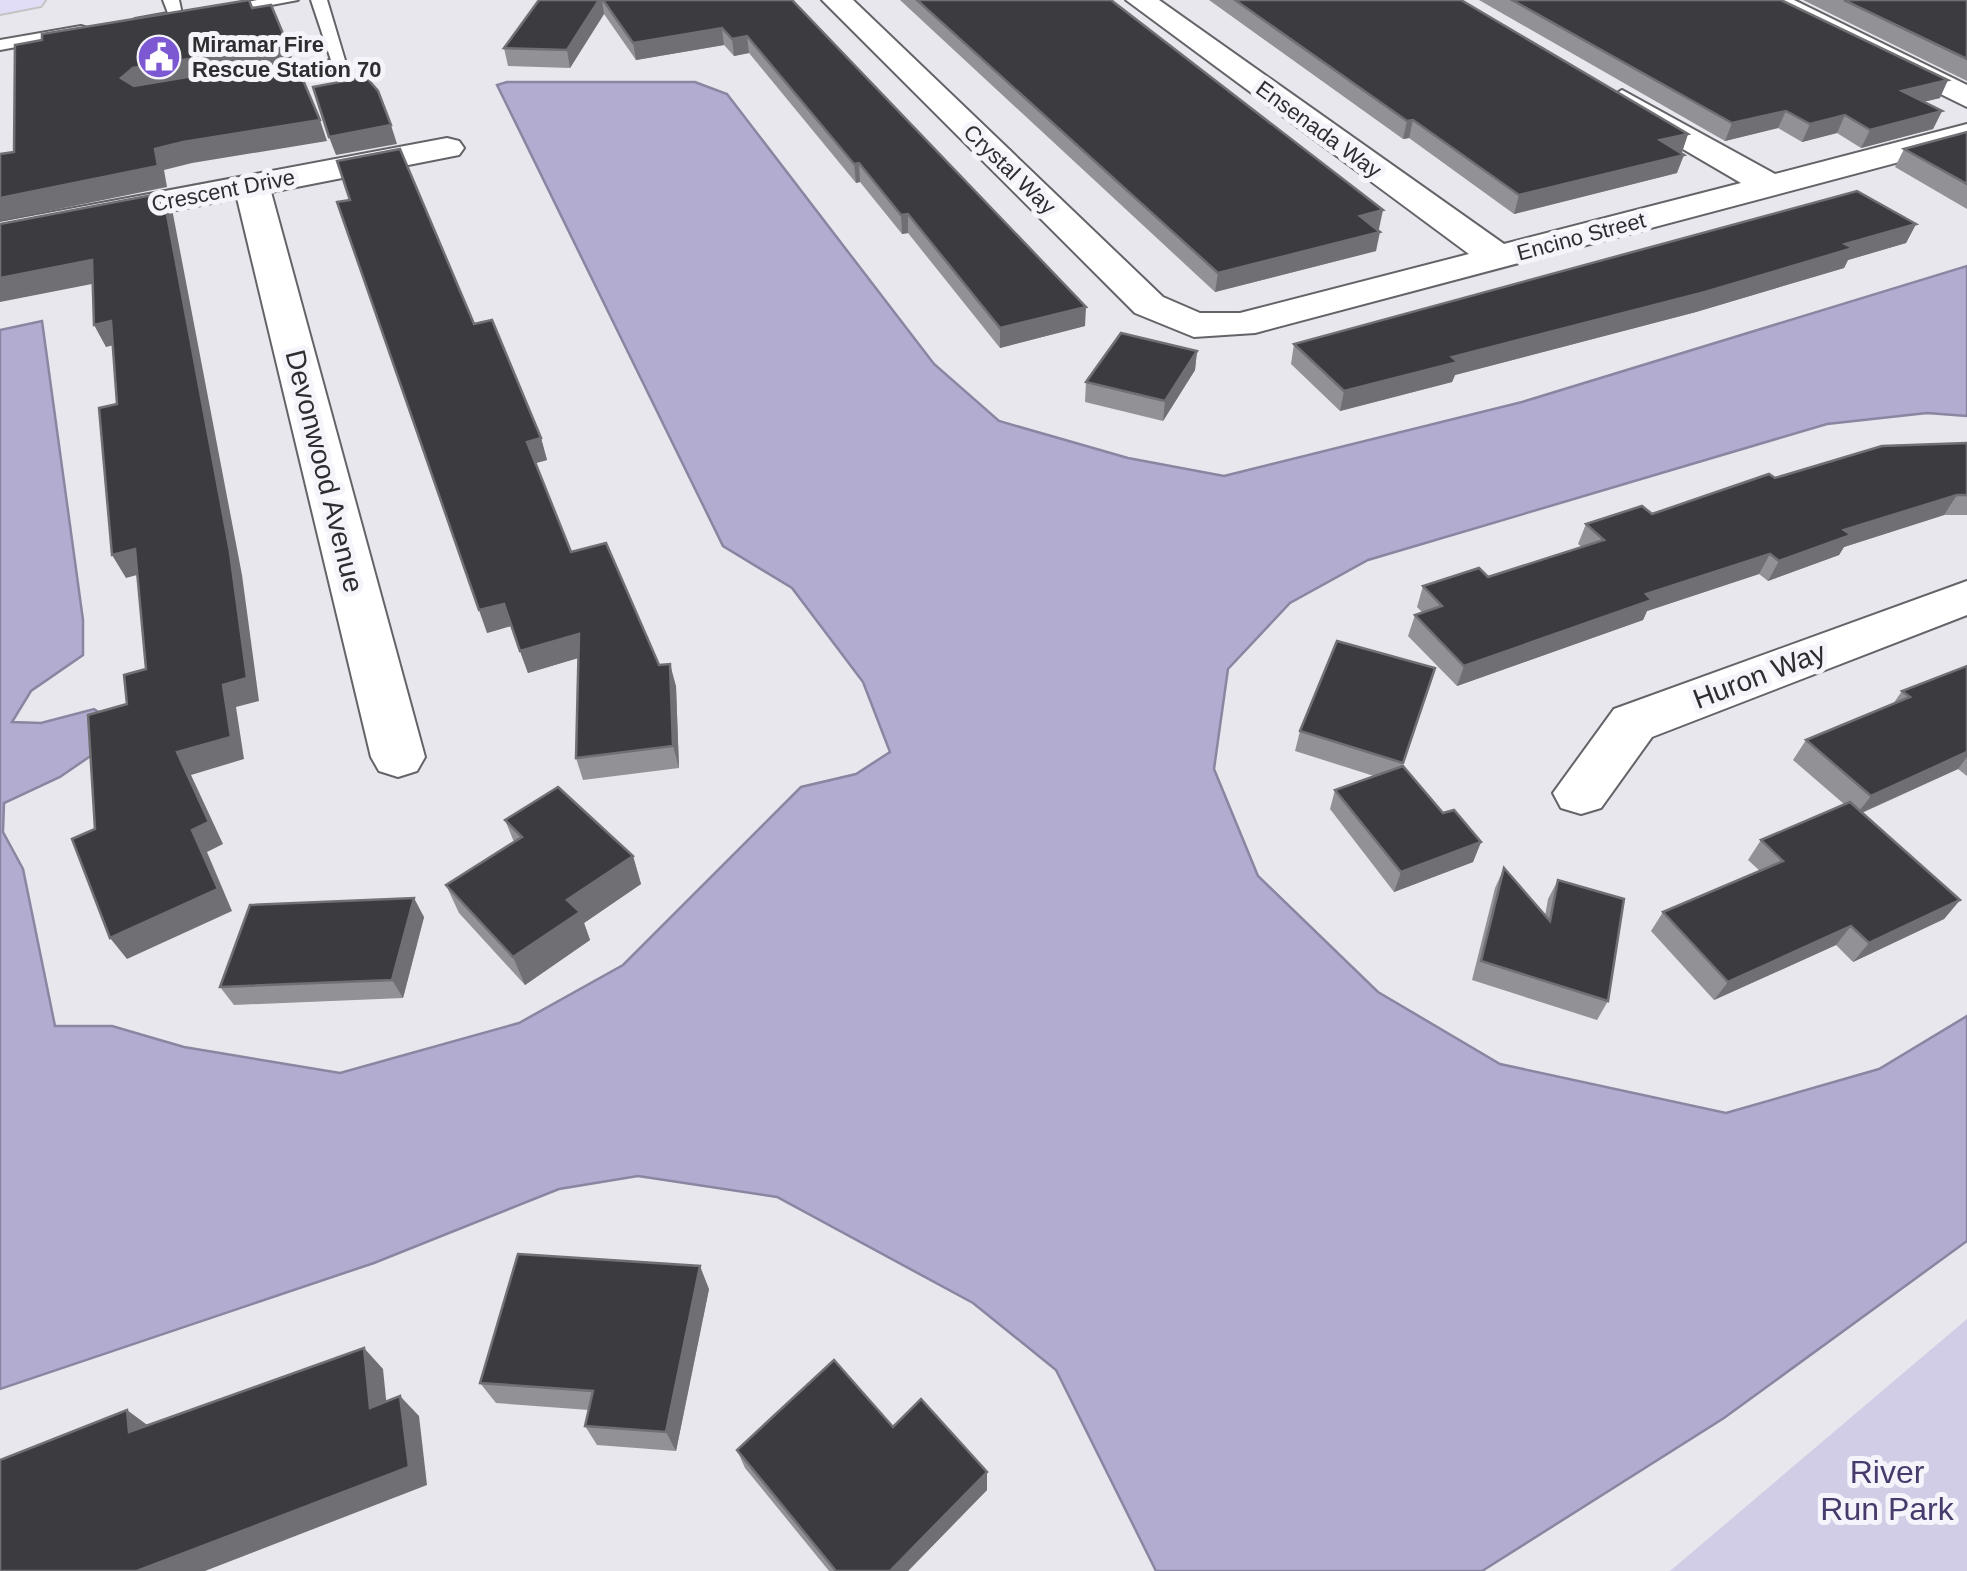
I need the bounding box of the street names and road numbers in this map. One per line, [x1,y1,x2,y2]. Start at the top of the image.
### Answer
street label: Ensenada Way [1251,76,1386,183]
street label: Crystal Way [959,119,1061,219]
street label: Crescent Drive [149,164,297,217]
street label: Encino Street [1514,207,1648,266]
street label: Devonwood Avenue [279,347,370,595]
street label: Huron Way [1689,636,1830,715]

